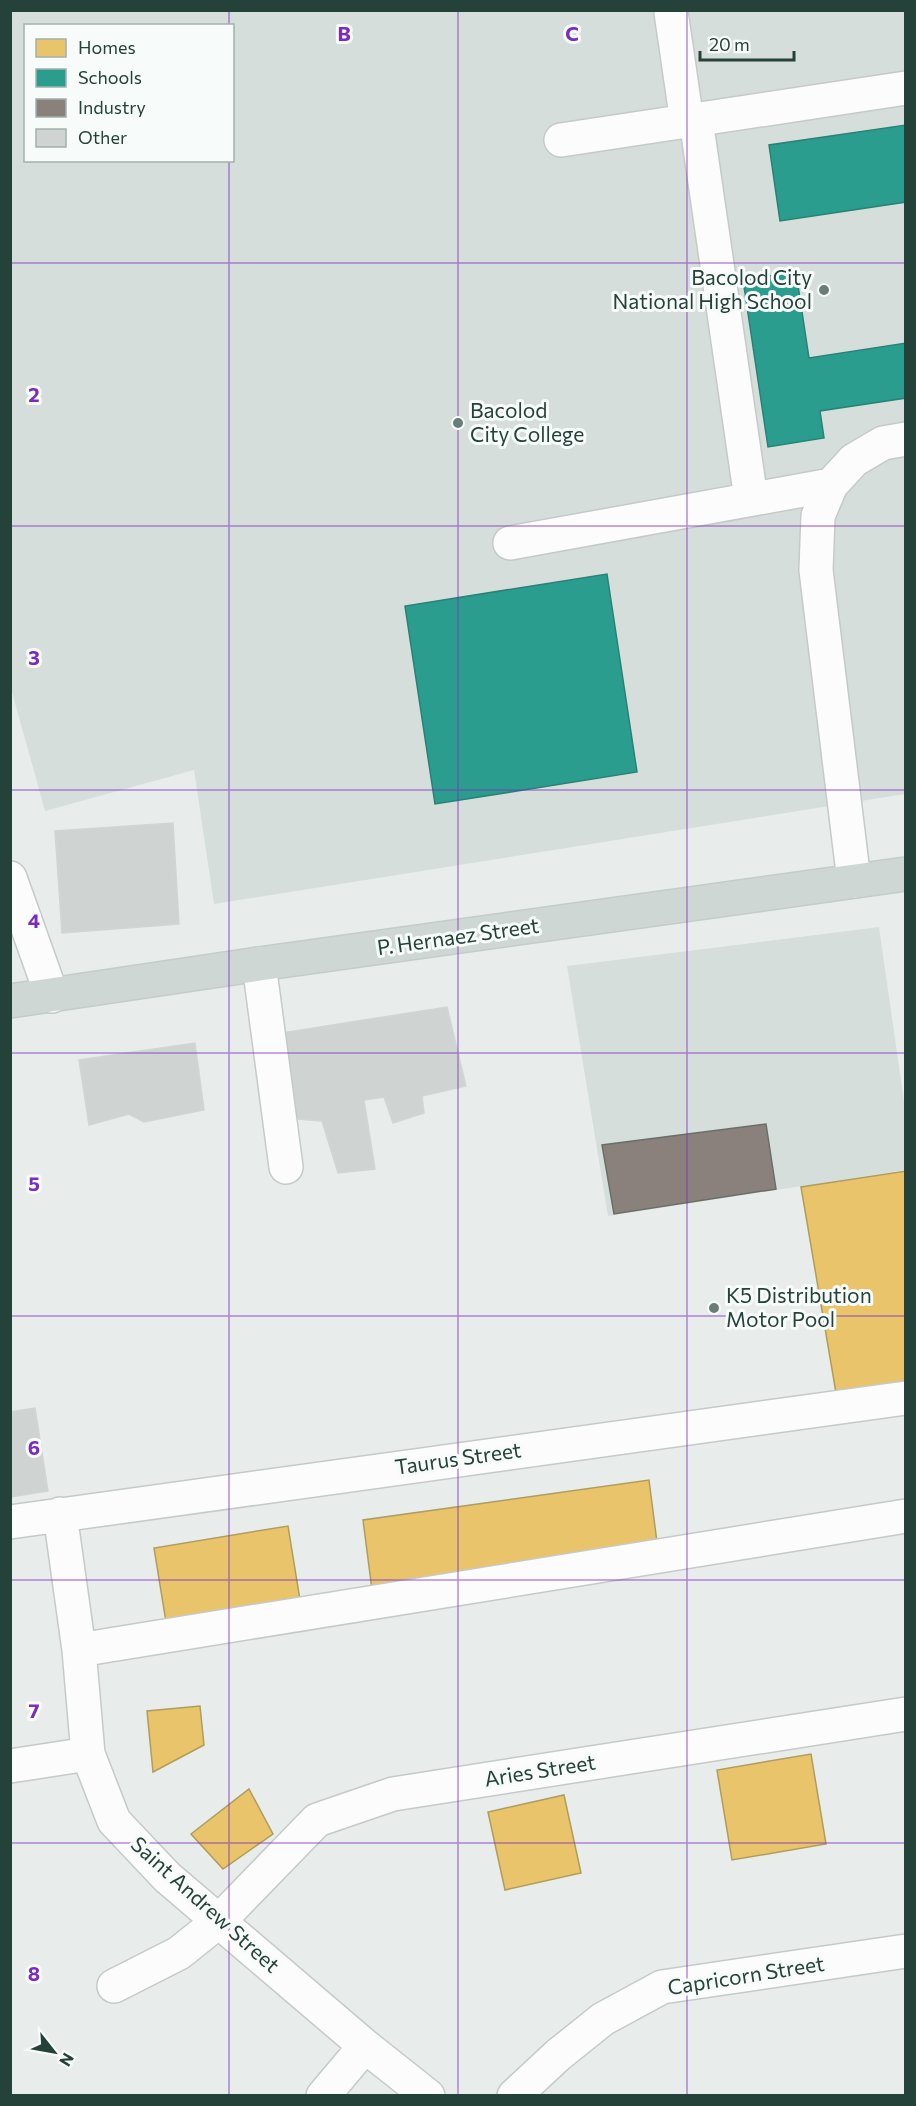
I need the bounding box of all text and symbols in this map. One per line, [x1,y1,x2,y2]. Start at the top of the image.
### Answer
text: B [337,21,351,45]
text: C [565,21,579,45]
legend [24,24,234,162]
scale bar [700,24,794,62]
text: 20 m [709,33,750,55]
text: Homes [78,36,136,58]
text: Schools [78,66,142,88]
text: Industry [78,96,146,118]
text: Other [78,126,127,148]
place label: Bacolod City National High School [613,264,812,313]
marker: Bacolod City National High School [817,283,831,297]
text: 2 [28,382,40,406]
place label: Bacolod City College [470,397,584,446]
marker: Bacolod City College [451,416,465,430]
text: 3 [28,645,40,669]
text: 4 [28,908,40,932]
street label: P. Hernaez Street [375,912,540,959]
text: 5 [28,1171,40,1195]
place label: K5 Distribution Motor Pool [726,1282,872,1331]
marker: K5 Distribution Motor Pool [707,1301,721,1315]
text: 6 [28,1435,40,1459]
street label: Taurus Street [393,1436,523,1479]
text: 7 [29,1698,40,1722]
street label: Aries Street [482,1748,597,1791]
street label: Saint Andrew Street [127,1831,285,1977]
street label: Capricorn Street [666,1950,826,1999]
text: 8 [28,1961,40,1985]
north arrow [24,2022,84,2082]
text: N [56,2050,79,2070]

